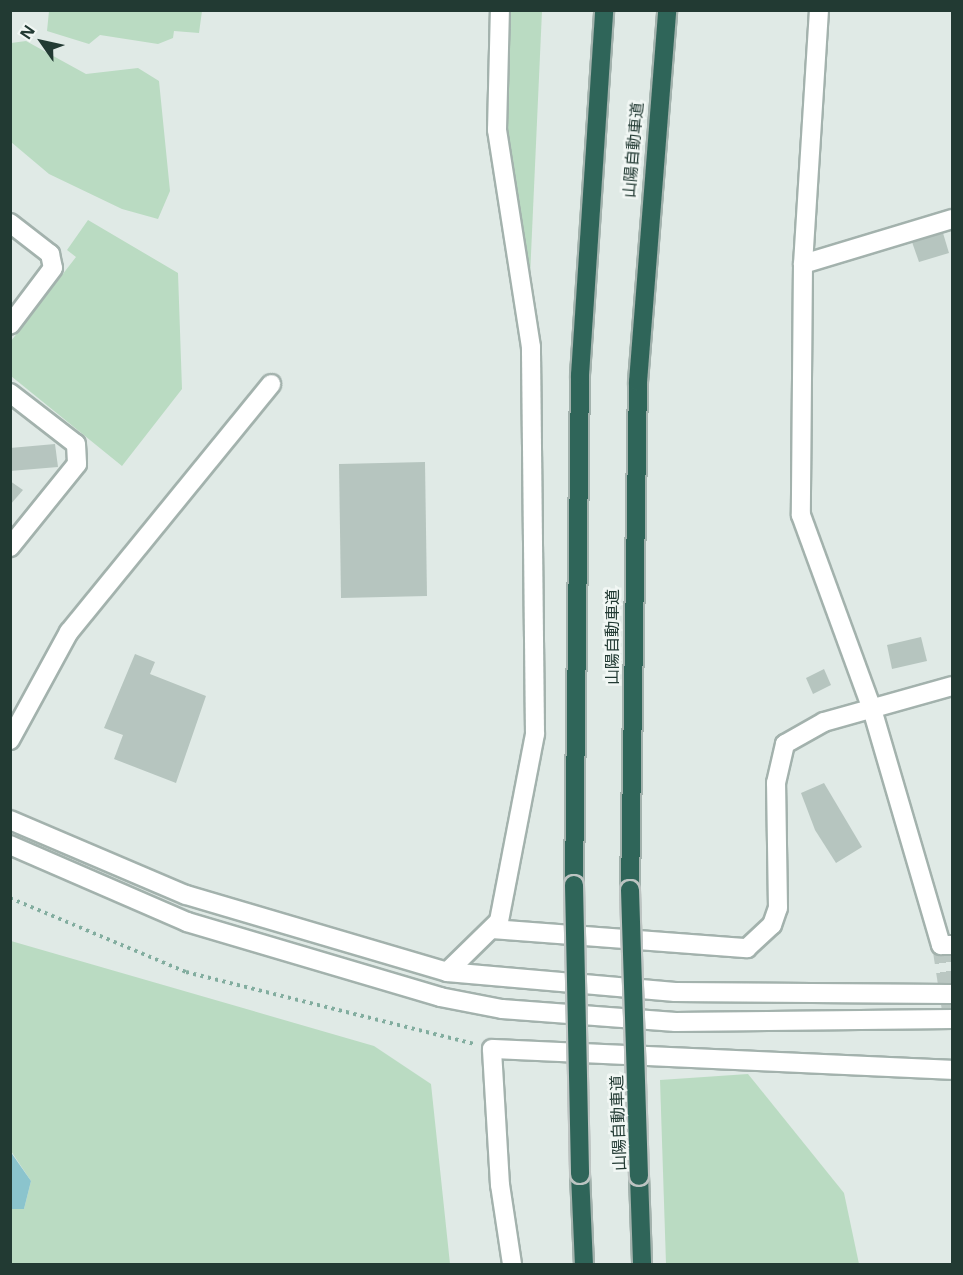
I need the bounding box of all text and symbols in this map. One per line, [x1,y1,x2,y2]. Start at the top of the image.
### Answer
north arrow [12,12,72,72]
text: N [14,20,40,43]
street label: 山陽自動車道 [619,101,647,199]
street label: 山陽自動車道 [602,589,622,685]
street label: 山陽自動車道 [607,1075,629,1171]

